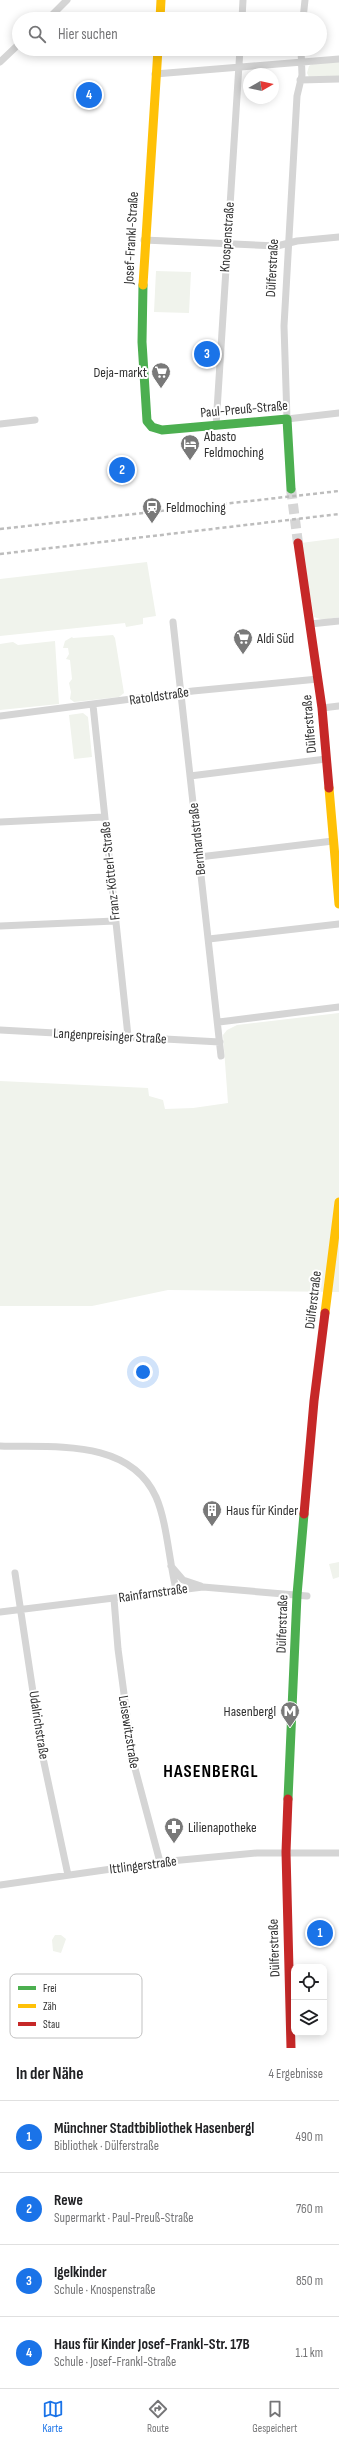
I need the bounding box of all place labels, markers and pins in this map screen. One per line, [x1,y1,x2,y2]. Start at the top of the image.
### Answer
pin: 4 [76,80,102,110]
pin: 3 [194,339,220,369]
supermarket icon: Deja-markt [150,361,172,389]
place label: Deja-markt [93,364,147,381]
place label: Abasto Feldmoching [203,428,264,461]
hotel icon: Abasto Feldmoching [179,433,201,461]
pin: 2 [109,455,135,485]
station icon: Feldmoching [141,496,163,524]
place label: Feldmoching [166,499,226,516]
supermarket icon: Aldi Süd [232,627,254,655]
place label: Aldi Süd [256,630,294,647]
building icon: Haus für Kinder [201,1499,223,1527]
place label: Haus für Kinder [226,1502,298,1519]
metro station icon: Hasenbergl [279,1700,301,1728]
place label: Hasenbergl [224,1703,276,1720]
pharmacy icon: Lilienapotheke [163,1816,185,1844]
place label: Lilienapotheke [188,1819,257,1836]
pin: 1 [307,1918,333,1948]

